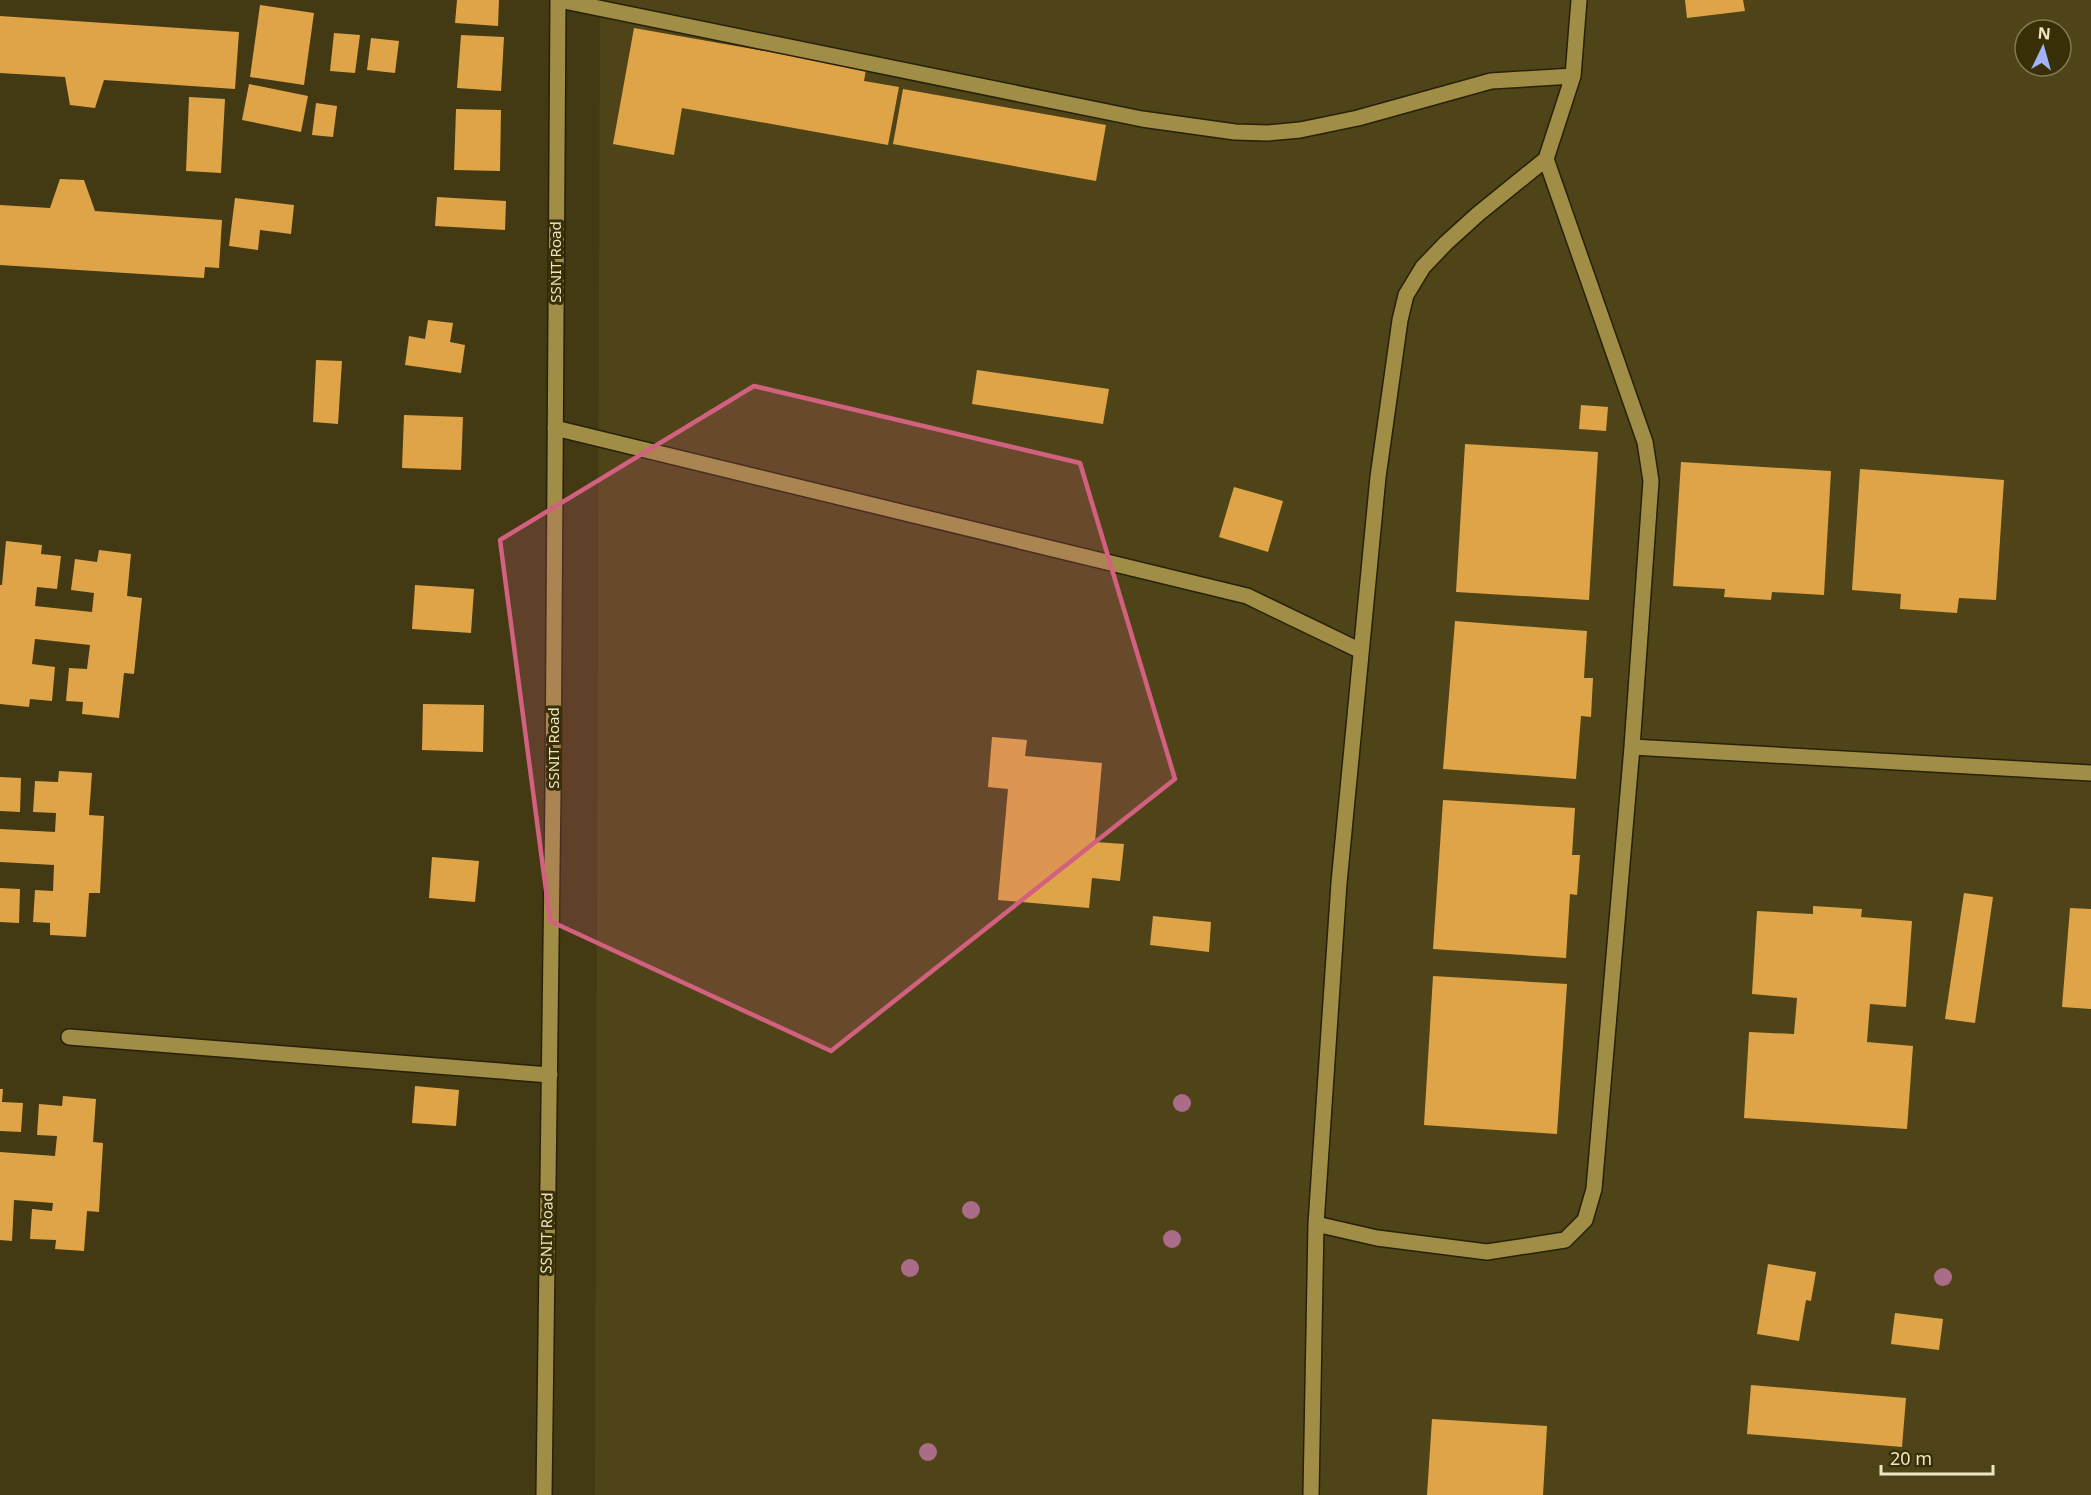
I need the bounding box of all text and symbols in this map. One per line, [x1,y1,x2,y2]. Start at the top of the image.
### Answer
north arrow [2013,18,2073,78]
text: N [2037,22,2052,45]
street label: SSNIT Road [545,221,565,303]
street label: SSNIT Road [543,707,563,789]
street label: SSNIT Road [535,1192,557,1274]
scale bar [1881,1438,1994,1476]
text: 20 m [1890,1446,1932,1470]

